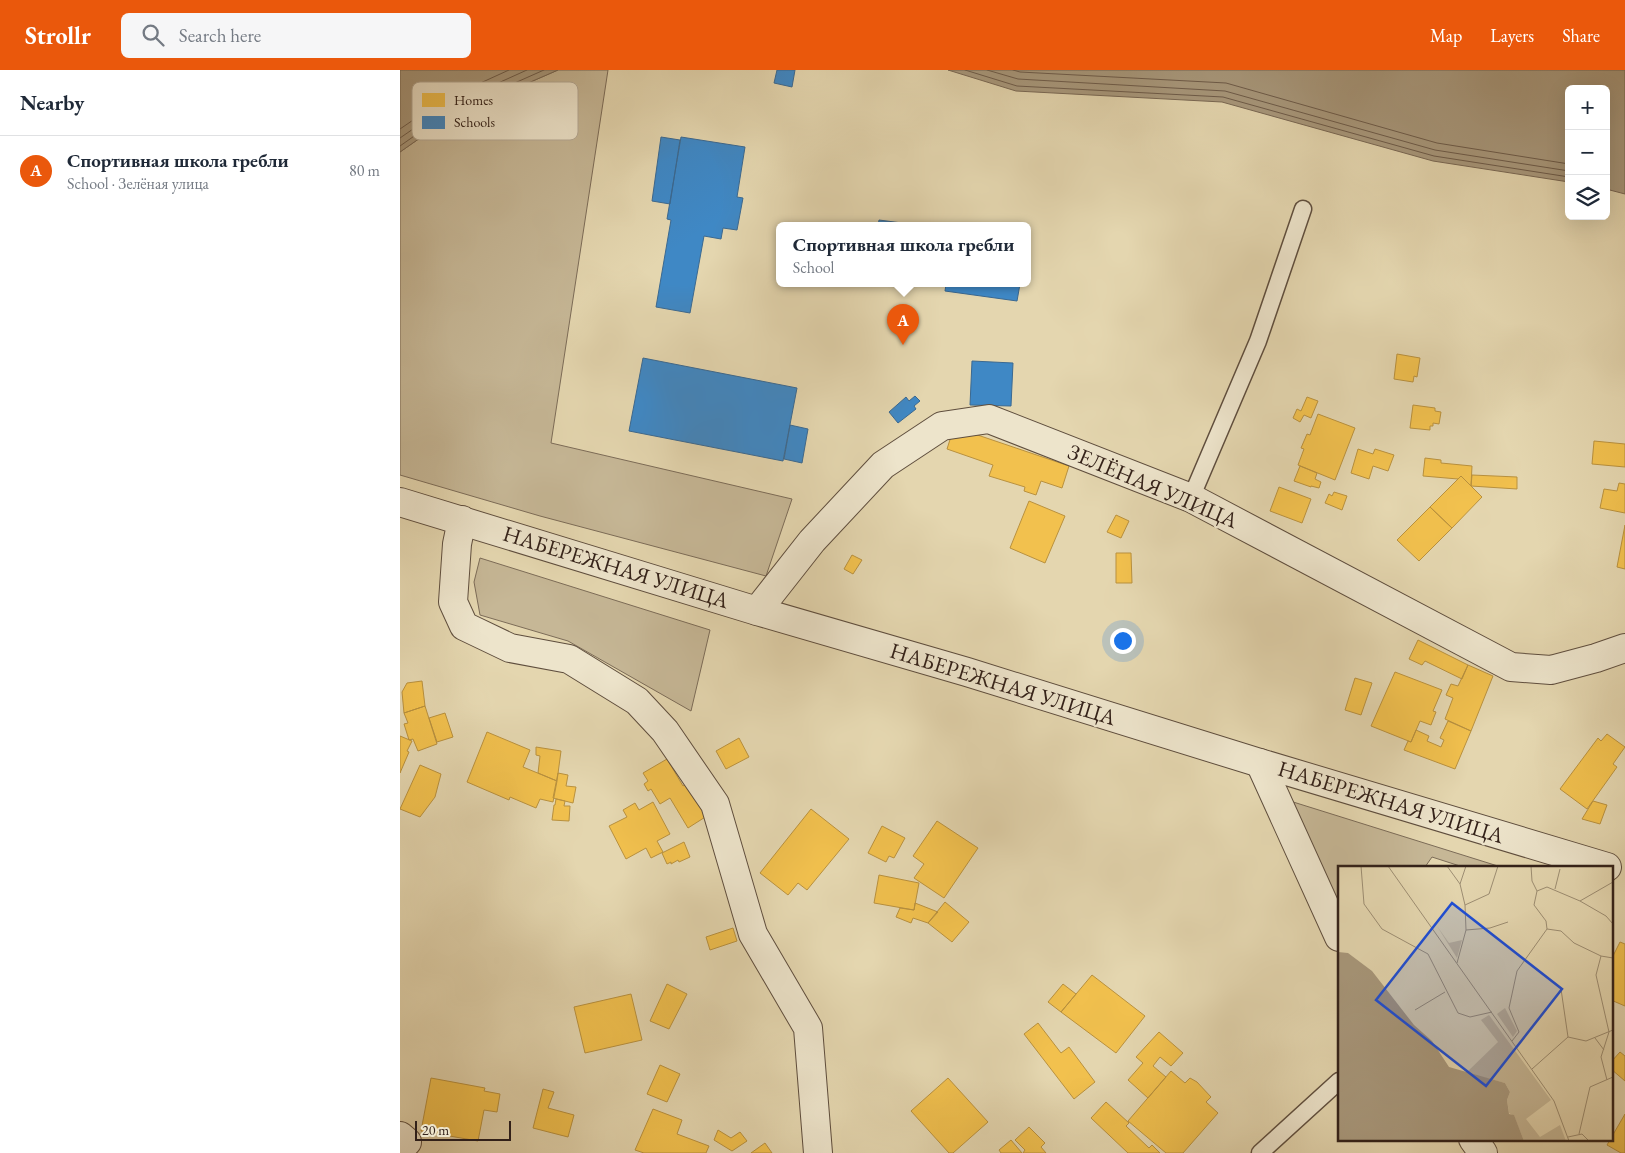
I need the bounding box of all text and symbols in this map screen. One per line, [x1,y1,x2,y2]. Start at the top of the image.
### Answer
search box [121,13,471,58]
text: Strollr [25,20,91,51]
icon: search [139,21,167,49]
text: Search here [179,23,261,48]
text: Map [1430,24,1462,47]
text: Layers [1490,24,1534,47]
text: Share [1562,24,1600,47]
legend [412,82,578,140]
map controls [1565,85,1610,220]
button: + [1565,85,1610,130]
text: Nearby [20,89,84,116]
text: Homes [454,91,494,109]
text: Schools [454,113,495,131]
button: − [1565,130,1610,175]
text: Спортивная школа гребли [67,148,289,173]
text: A [30,160,42,181]
text: 80 m [349,160,380,181]
text: School · Зелёная улица [67,173,209,194]
button: layers [1565,175,1610,220]
popup [776,222,1031,287]
text: Спортивная школа гребли [793,232,1014,257]
text: School [793,257,834,278]
pin: A [887,304,919,345]
street label: ЗЕЛЁНАЯ УЛИЦА [1064,437,1243,535]
street label: НАБЕРЕЖНАЯ УЛИЦА [499,519,733,615]
your location [1110,628,1136,654]
street label: НАБЕРЕЖНАЯ УЛИЦА [886,636,1120,732]
street label: НАБЕРЕЖНАЯ УЛИЦА [1274,754,1508,850]
inset map [1338,866,1612,1140]
scale bar [415,1118,511,1141]
text: 20 m [422,1121,449,1139]

